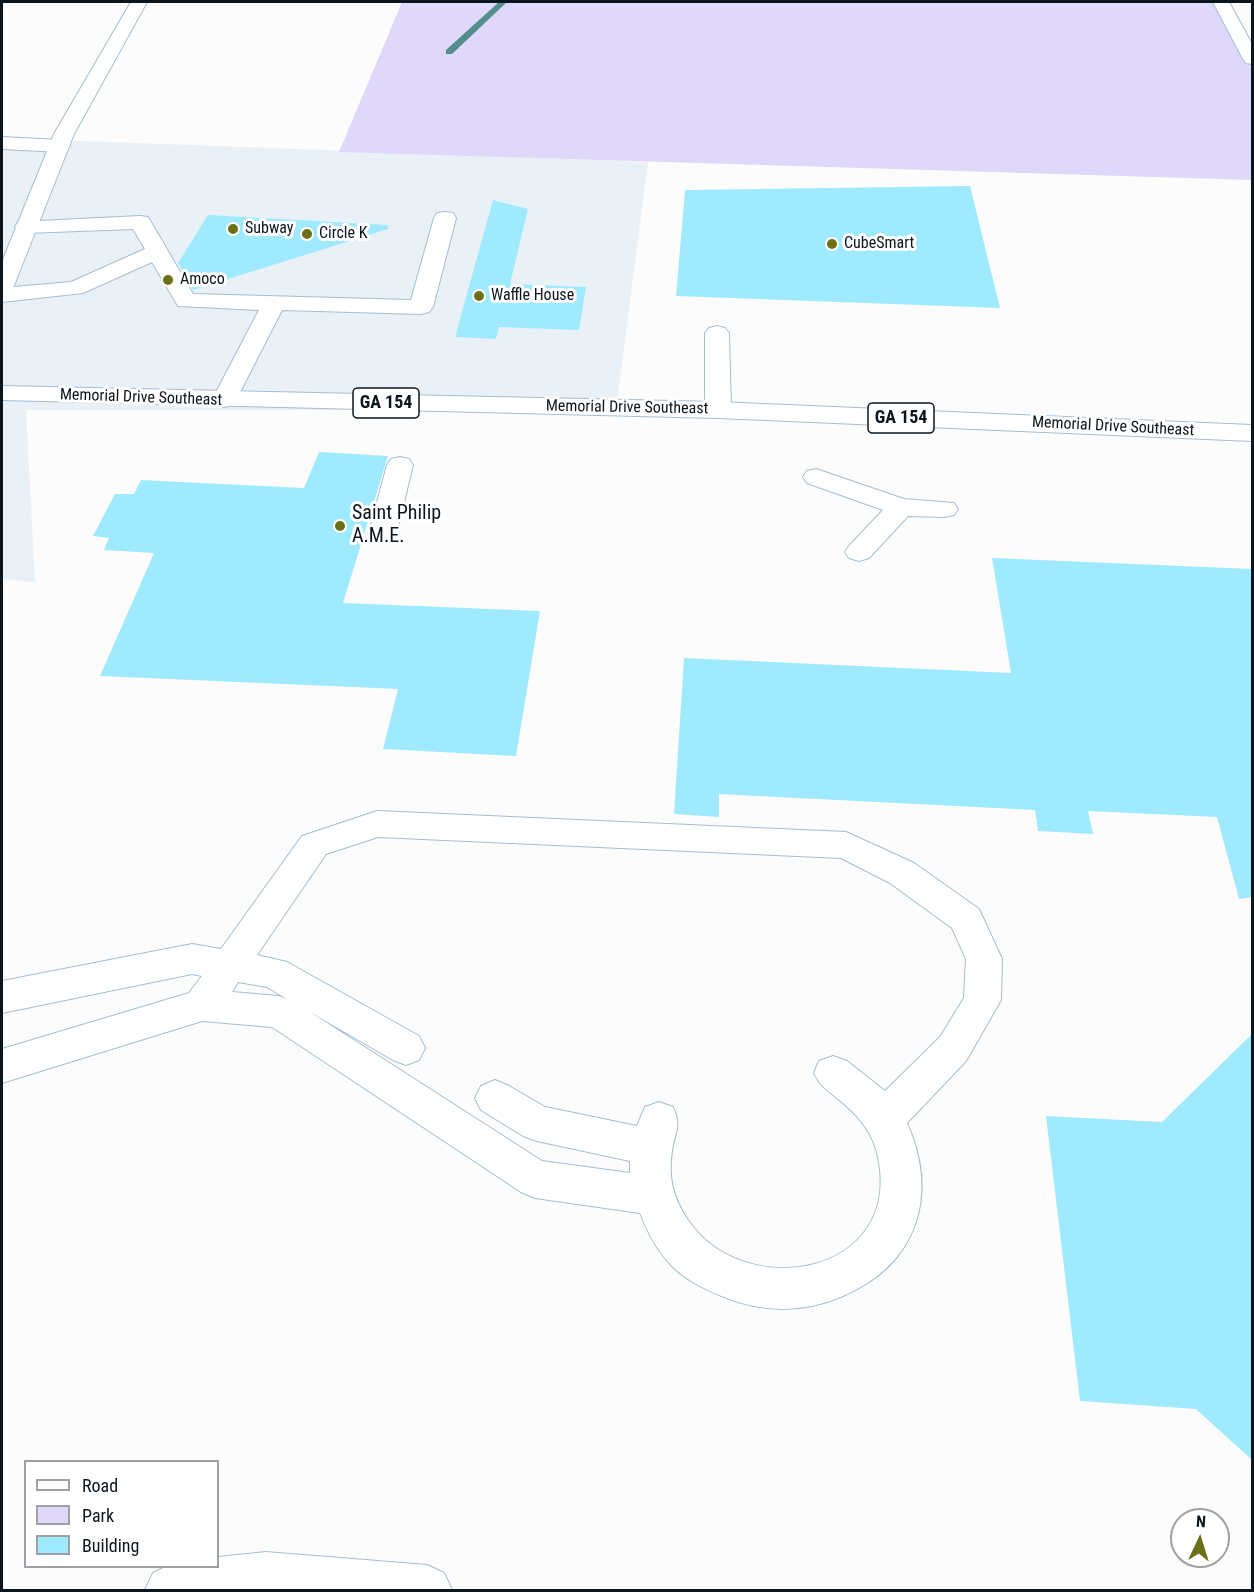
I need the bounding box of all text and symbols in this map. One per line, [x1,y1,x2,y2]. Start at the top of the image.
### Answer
place label: Subway [245,219,294,239]
marker: Subway [226,222,240,236]
place label: Circle K [319,224,367,244]
marker: Circle K [300,227,314,241]
place label: CubeSmart [844,234,914,254]
marker: CubeSmart [825,237,839,251]
place label: Amoco [180,270,225,290]
marker: Amoco [161,273,175,287]
place label: Waffle House [491,286,574,306]
marker: Waffle House [472,289,486,303]
street label: Memorial Drive Southeast [59,386,223,410]
road number: GA 154 [353,388,419,418]
street label: Memorial Drive Southeast [546,397,708,419]
road number: GA 154 [868,403,934,433]
street label: Memorial Drive Southeast [1031,413,1195,441]
place label: Saint Philip A.M.E. [352,502,441,549]
marker: Saint Philip A.M.E. [333,519,347,533]
legend [24,1460,219,1568]
text: Road [82,1475,118,1496]
text: Park [82,1505,114,1526]
north arrow [1170,1508,1230,1568]
text: N [1196,1512,1207,1531]
text: Building [82,1535,139,1556]

